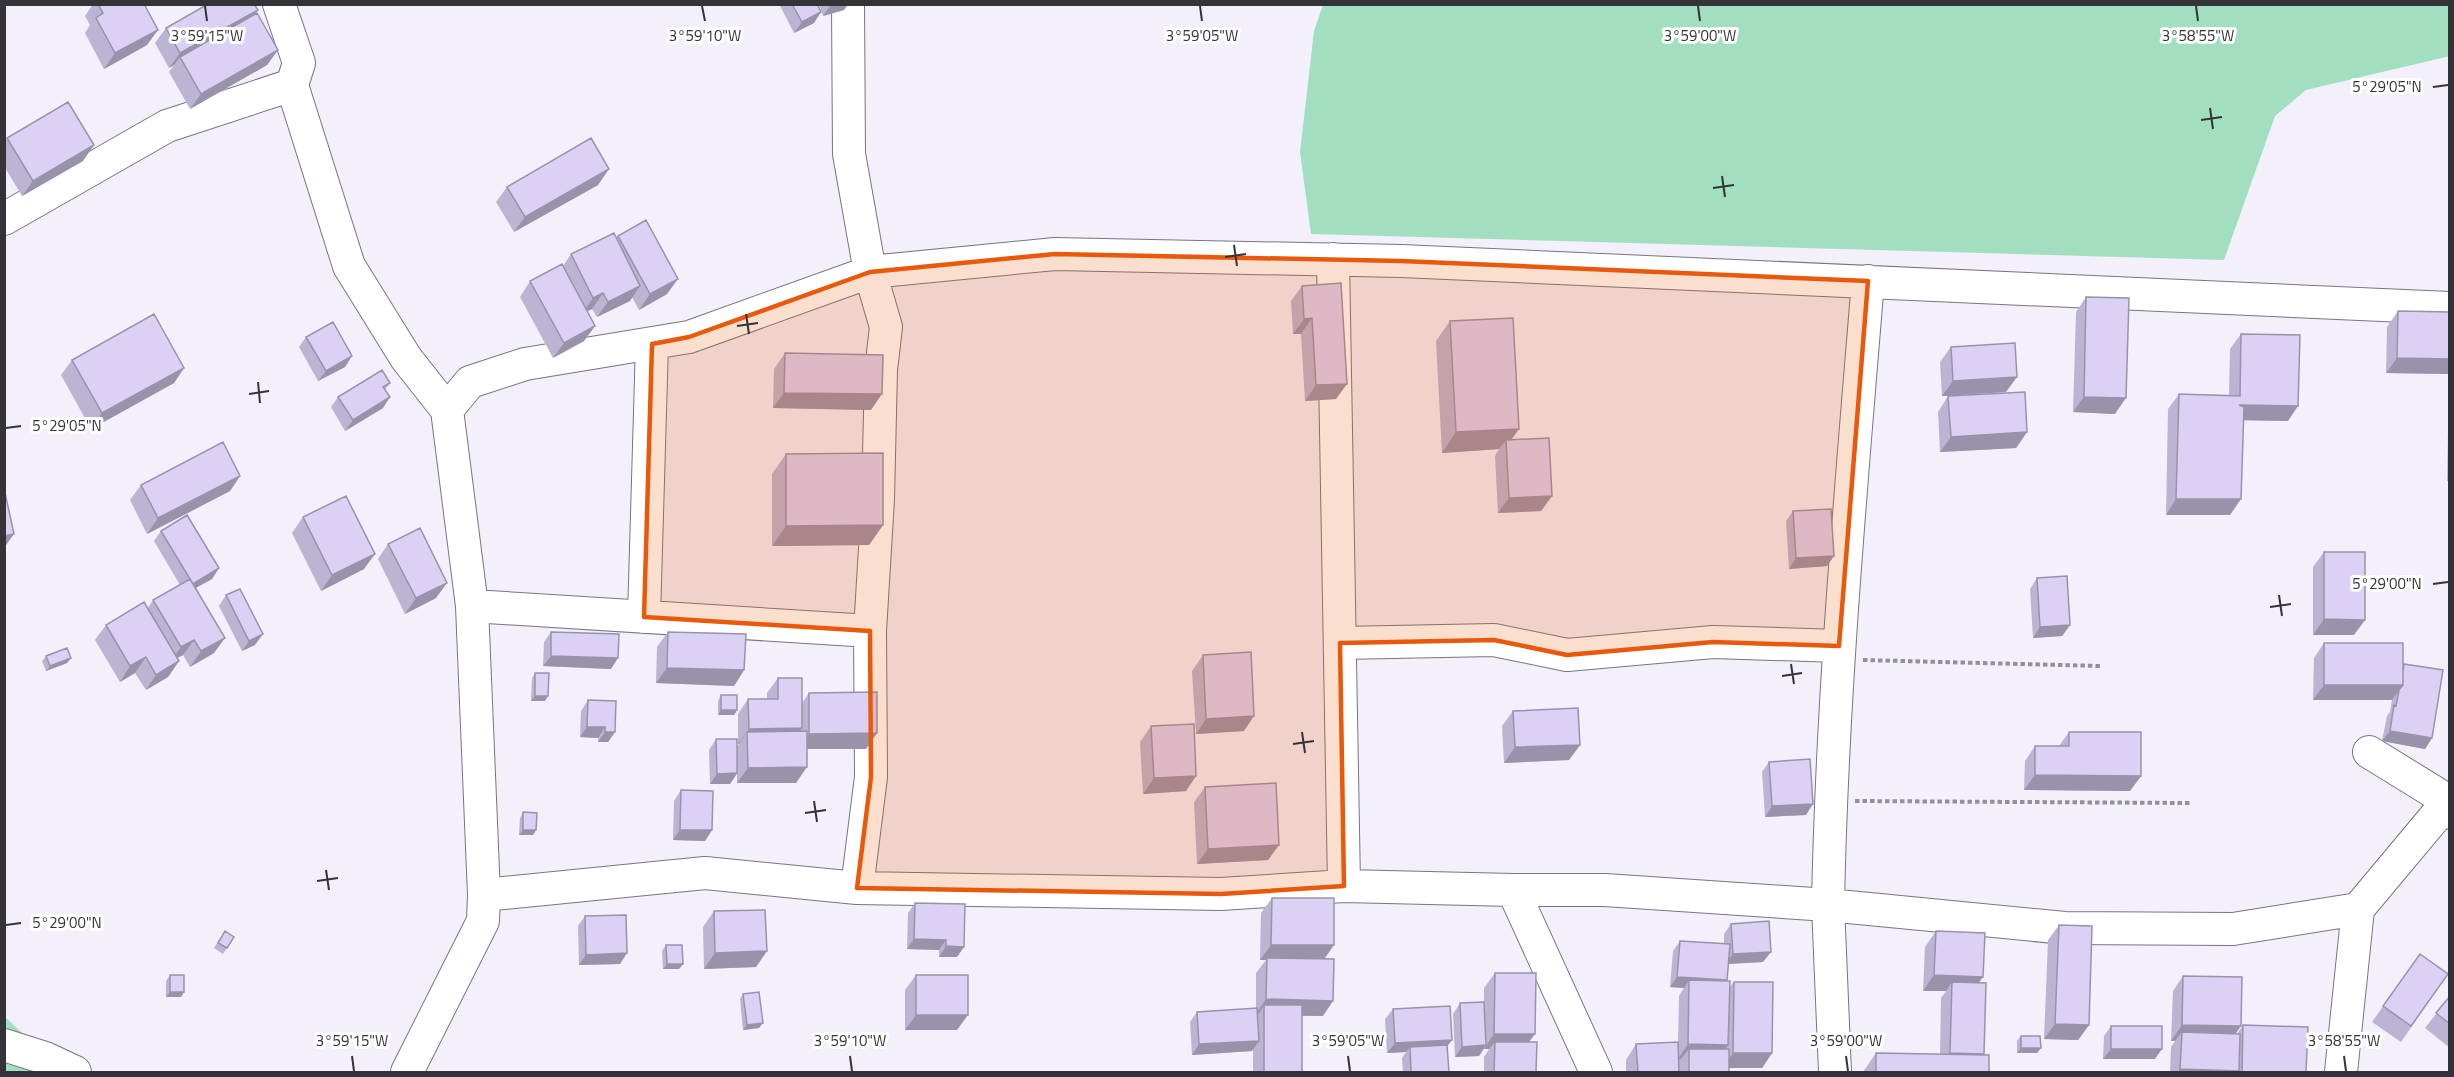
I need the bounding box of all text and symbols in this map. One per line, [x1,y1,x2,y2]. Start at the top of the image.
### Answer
text: 3°59'15"W [171,24,243,47]
text: 3°59'10"W [669,24,741,47]
text: 3°59'05"W [1166,24,1238,47]
text: 3°59'00"W [1664,24,1736,47]
text: 3°58'55"W [2162,24,2234,47]
text: 5°29'05"N [2352,75,2422,98]
text: 5°29'05"N [32,414,102,437]
text: 5°29'00"N [2352,572,2422,595]
text: 5°29'00"N [32,911,102,934]
text: 3°59'15"W [316,1029,388,1052]
text: 3°59'10"W [814,1029,886,1052]
text: 3°59'05"W [1312,1029,1384,1052]
text: 3°59'00"W [1810,1029,1882,1052]
text: 3°58'55"W [2308,1029,2380,1052]

